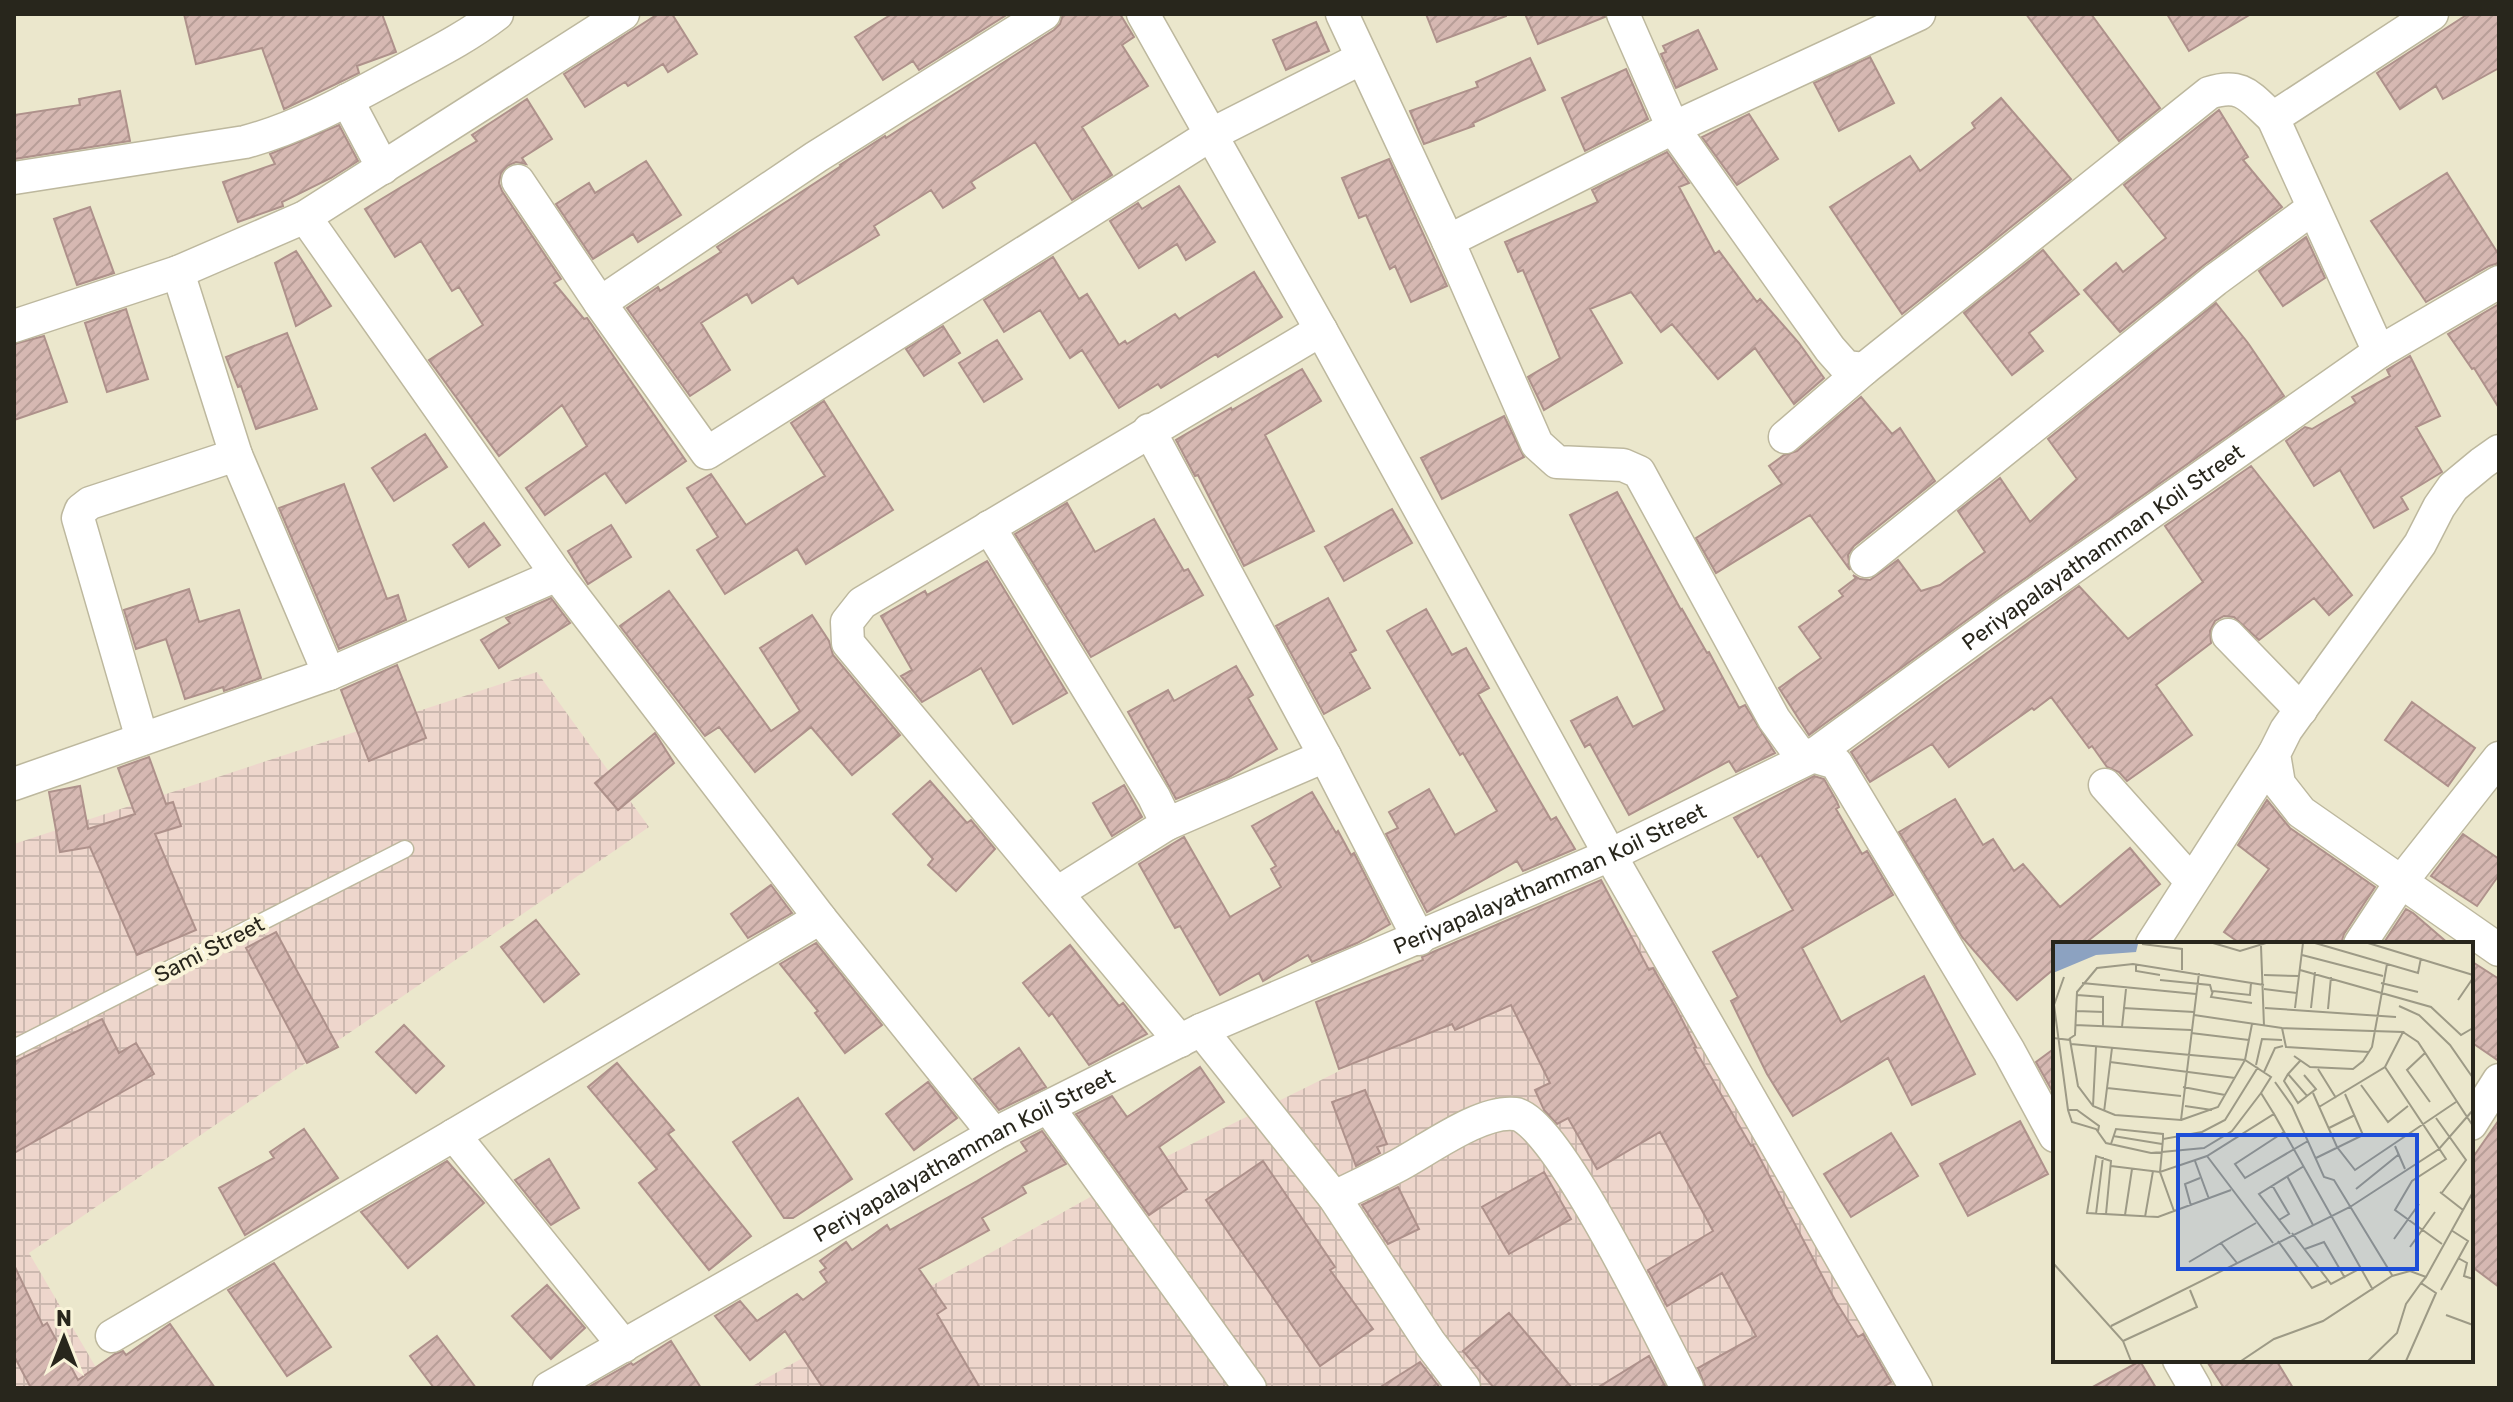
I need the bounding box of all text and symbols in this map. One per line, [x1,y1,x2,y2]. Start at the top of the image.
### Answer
street label: Periyapalayathamman Koil Street [1957,438,2250,656]
street label: Periyapalayathamman Koil Street [1389,797,1711,960]
street label: Sami Street [150,910,269,989]
inset map [2053,942,2473,1362]
street label: Periyapalayathamman Koil Street [809,1062,1120,1248]
north arrow [24,1298,104,1378]
text: N [56,1305,72,1332]

